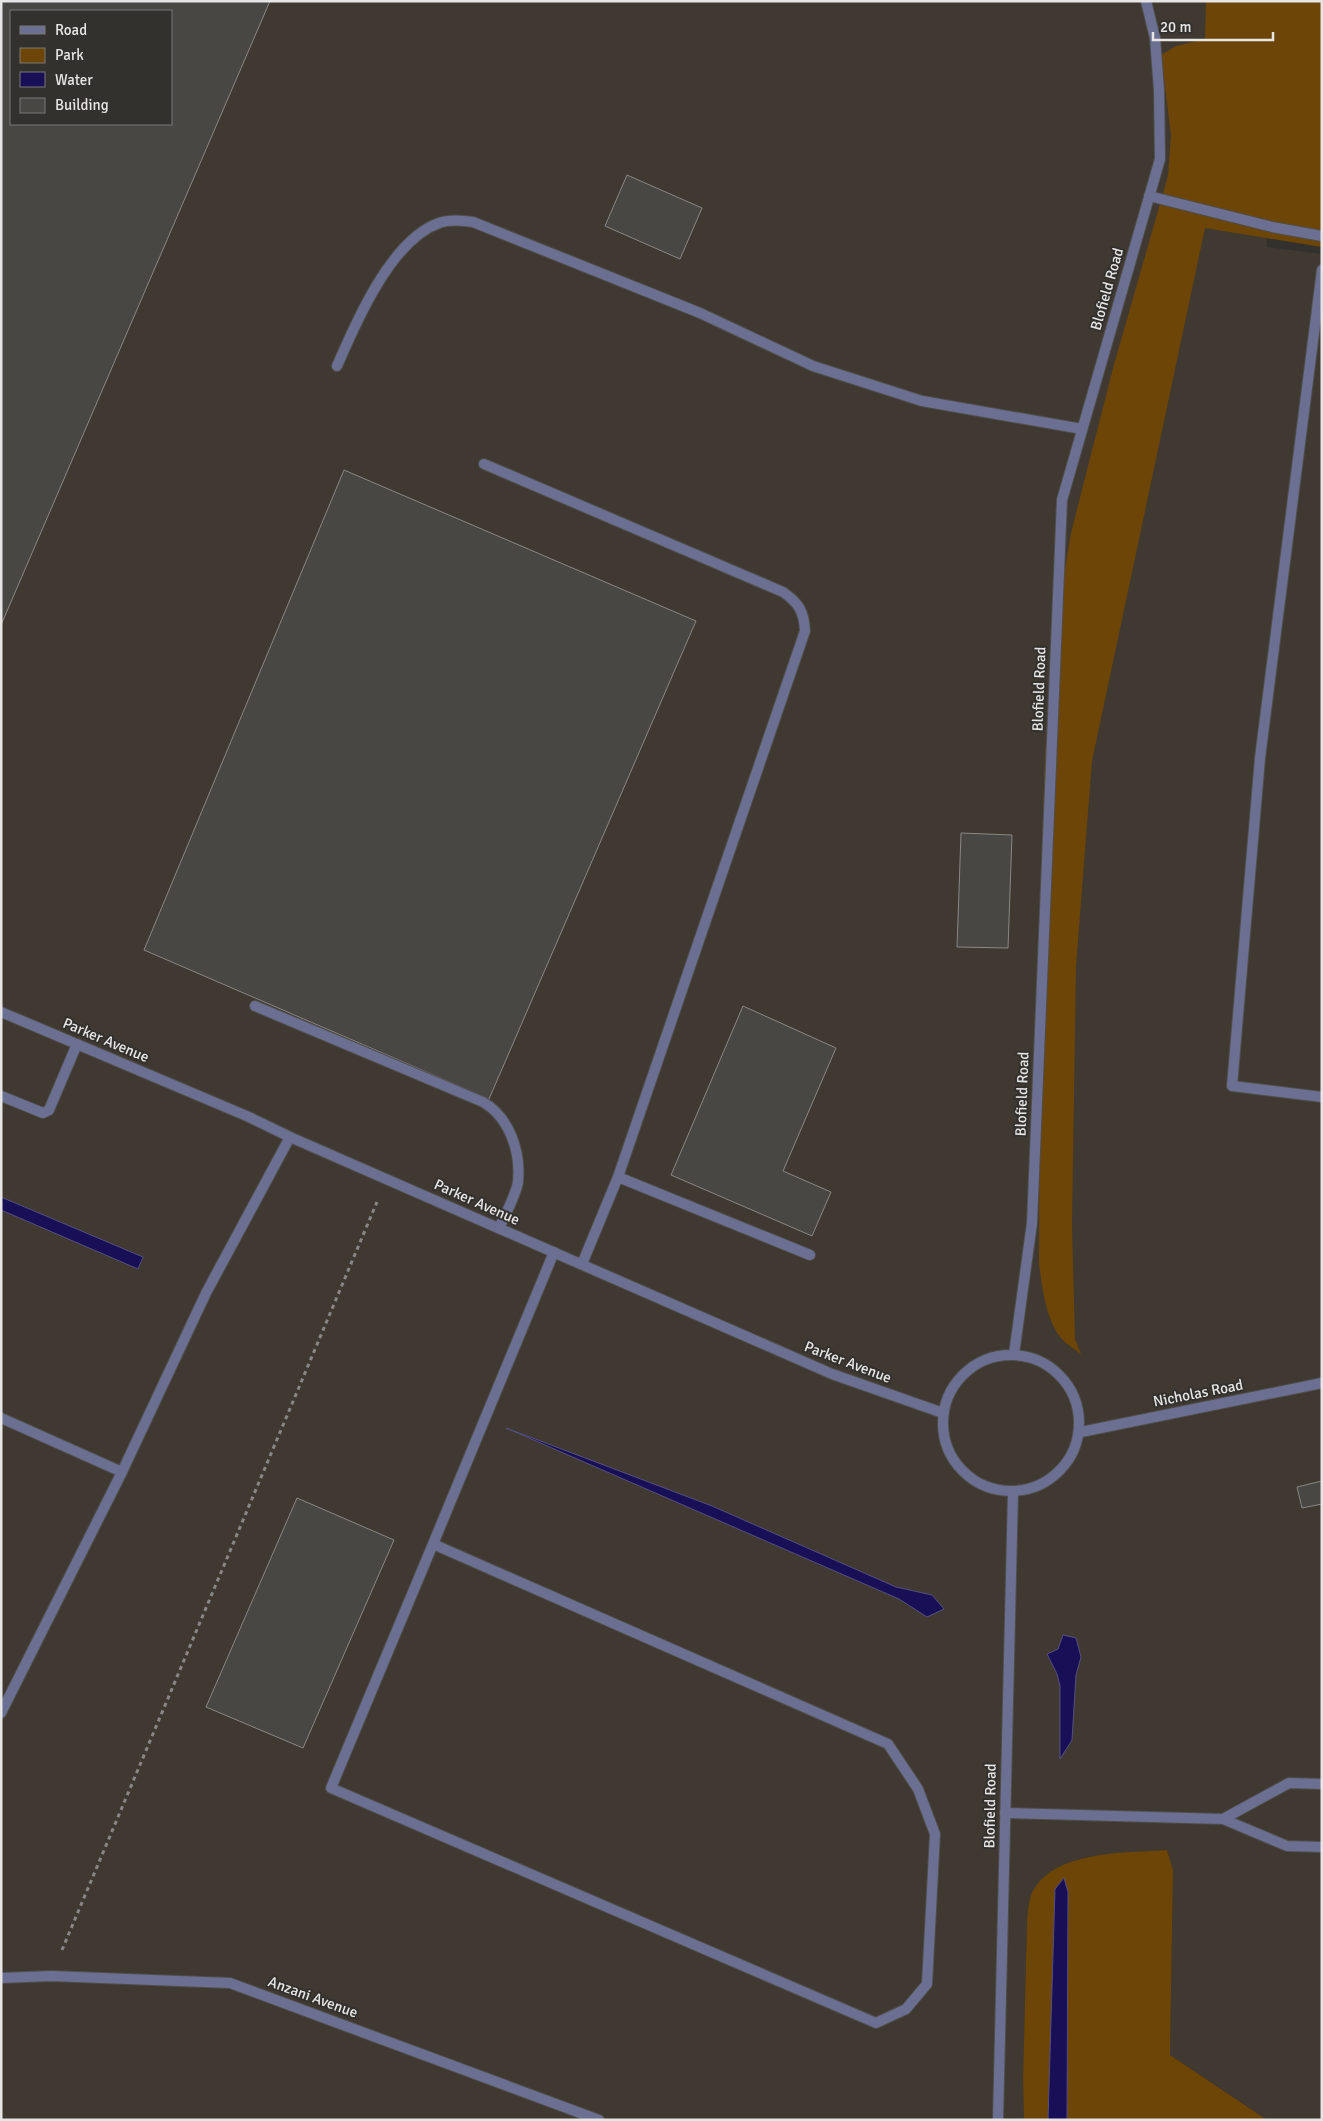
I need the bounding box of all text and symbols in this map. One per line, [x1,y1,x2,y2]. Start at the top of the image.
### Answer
legend [10,10,172,125]
scale bar [1153,10,1273,42]
text: 20 m [1160,18,1191,36]
text: Road [55,21,87,39]
text: Park [55,46,84,64]
text: Water [55,71,93,89]
text: Building [55,96,109,114]
street label: Blofield Road [1087,246,1127,332]
street label: Blofield Road [1029,646,1049,732]
street label: Parker Avenue [60,1014,152,1066]
street label: Blofield Road [1012,1051,1032,1137]
street label: Parker Avenue [431,1175,523,1229]
street label: Parker Avenue [802,1337,894,1387]
street label: Nicholas Road [1151,1375,1245,1411]
street label: Blofield Road [980,1763,1000,1849]
street label: Anzani Avenue [266,1972,360,2022]

